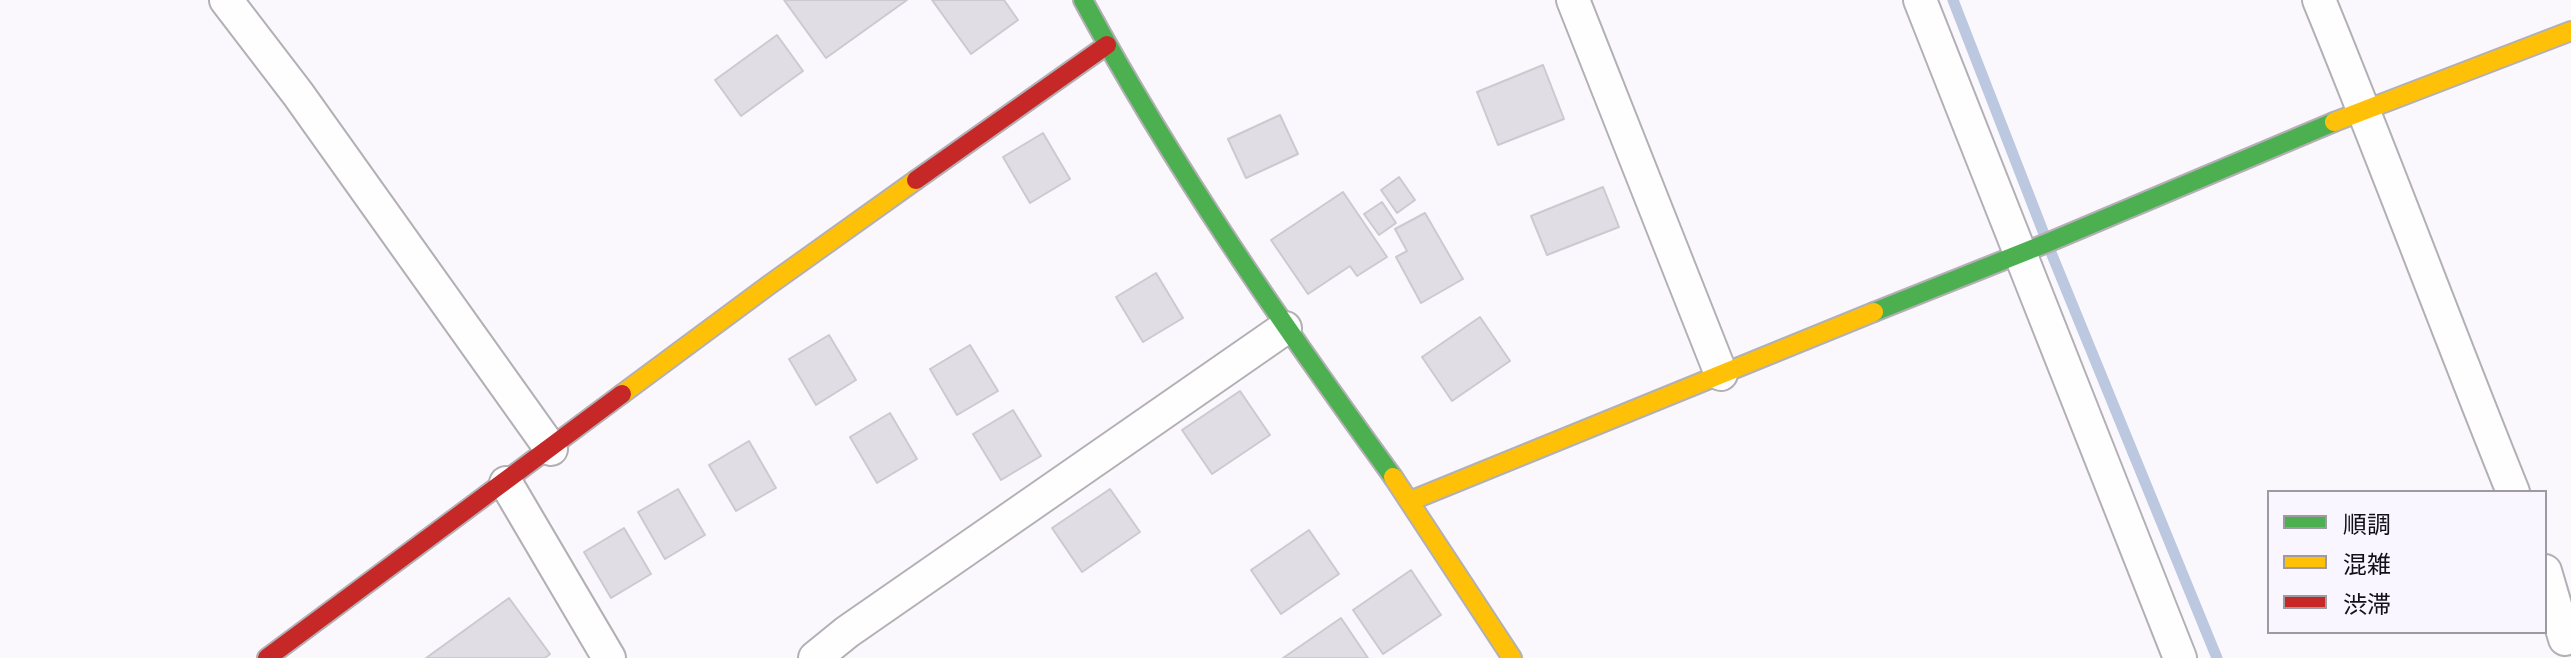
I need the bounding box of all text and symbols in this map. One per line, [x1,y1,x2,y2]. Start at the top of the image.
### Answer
legend [2267,490,2547,634]
text: 順調 [2343,511,2391,539]
text: 混雑 [2343,551,2391,579]
text: 渋滞 [2343,591,2391,619]

